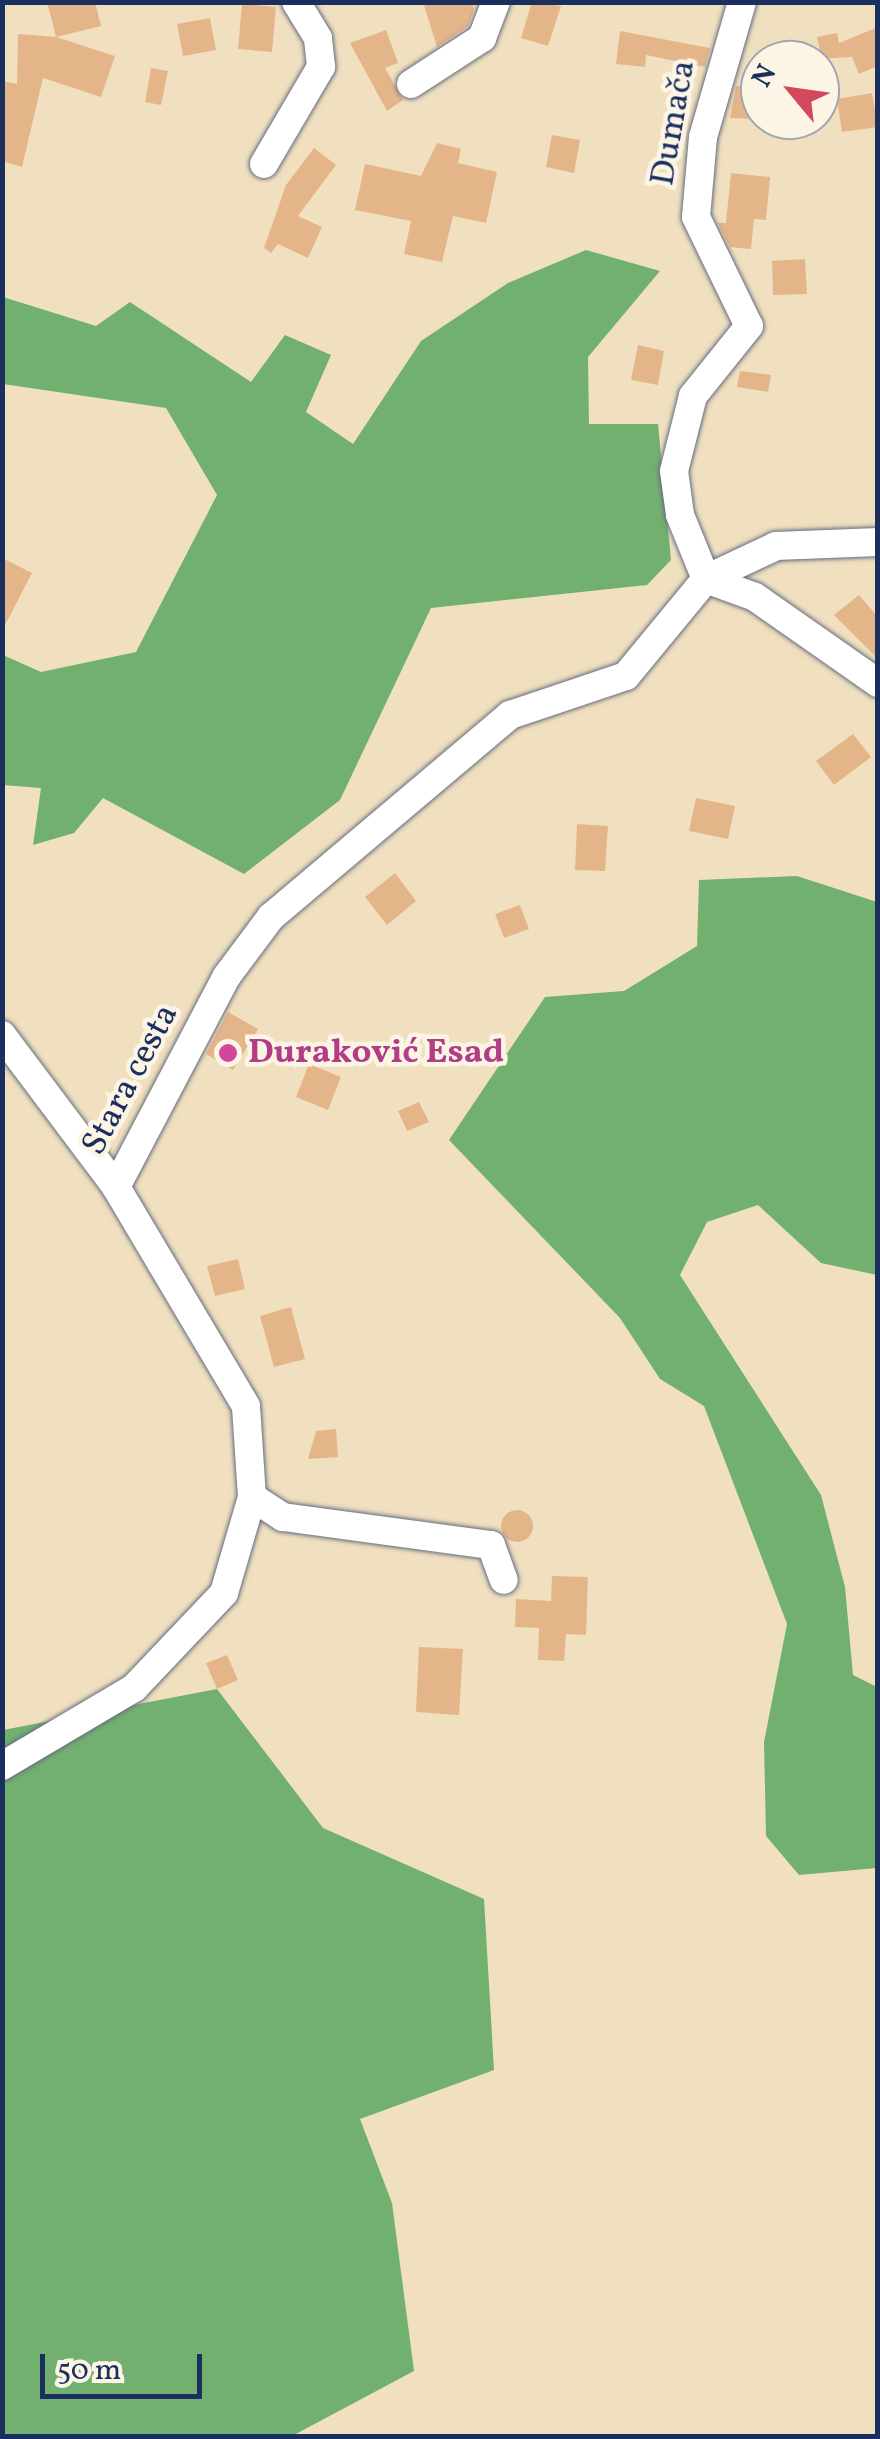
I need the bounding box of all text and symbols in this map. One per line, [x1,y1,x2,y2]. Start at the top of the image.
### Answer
north arrow [740,40,840,140]
street label: Dumača [642,57,706,189]
text: N [743,58,787,95]
street label: Stara cesta [74,997,188,1163]
place label: Duraković Esad [248,1032,504,1074]
marker: Duraković Esad [217,1042,239,1064]
scale bar [45,2334,208,2396]
text: 50 m [57,2350,121,2392]

